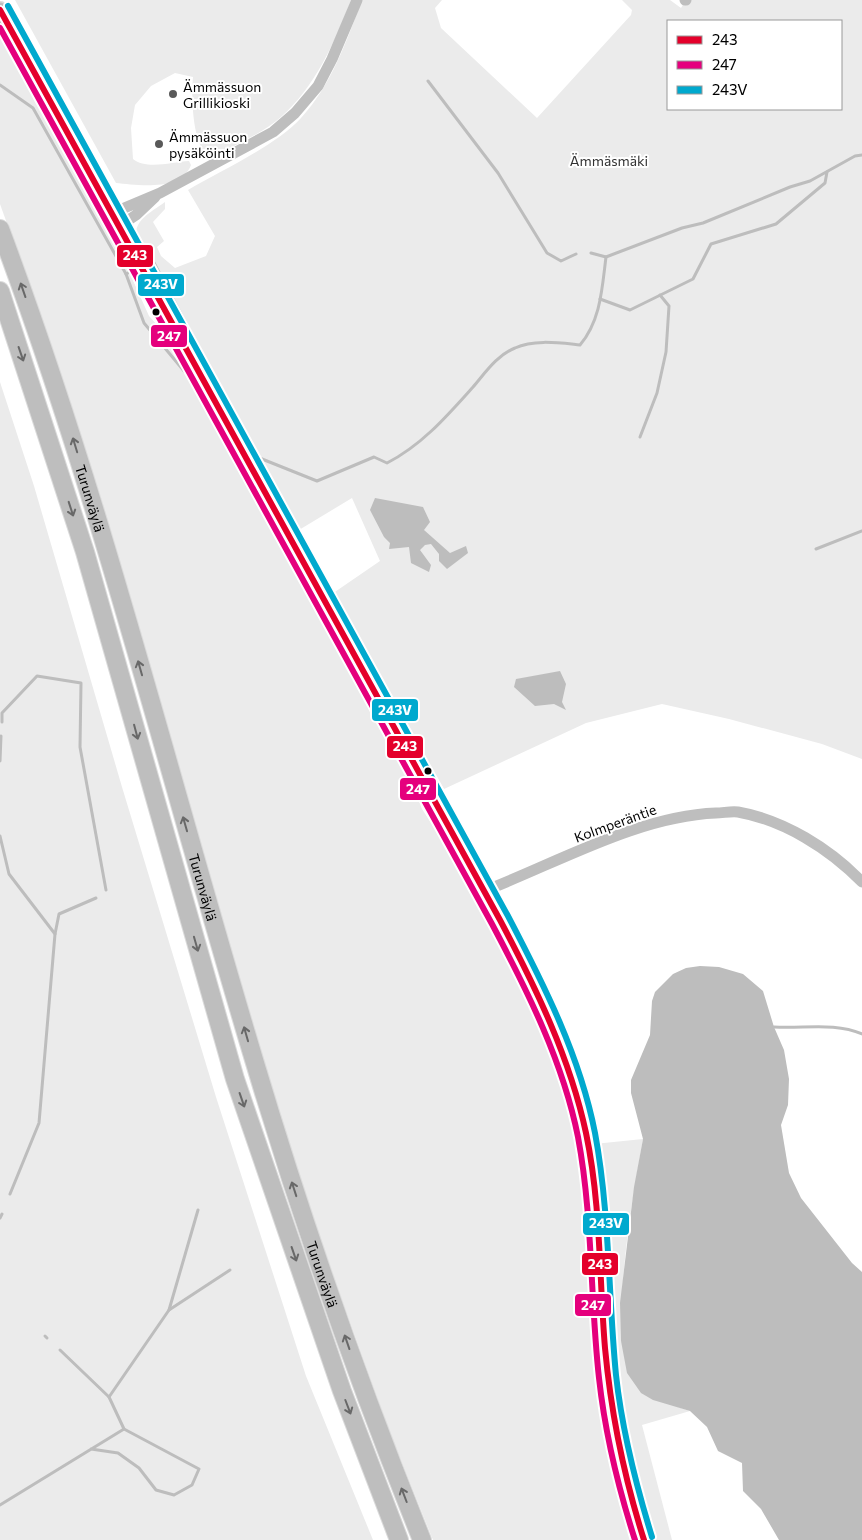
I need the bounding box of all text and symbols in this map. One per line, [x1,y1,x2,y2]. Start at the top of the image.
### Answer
legend [667,20,842,110]
text: 243 [712,30,738,48]
text: 247 [712,55,737,73]
place label: Ämmässuon Grillikioski [183,78,261,111]
text: 243V [712,80,748,98]
marker: Ämmässuon Grillikioski [167,88,179,100]
place label: Ämmässuon pysäköinti [169,128,247,161]
marker: Ämmässuon pysäköinti [153,138,165,150]
park label: Ämmäsmäki [570,152,648,169]
line badge: 243 [116,244,154,268]
text: 243 [123,246,147,263]
line badge: 243V [137,273,185,297]
text: 243V [144,275,178,292]
one-way arrow [18,283,27,299]
unlabelled marker [151,307,161,317]
line badge: 247 [150,324,188,348]
text: 247 [157,327,181,344]
one-way arrow [17,346,26,361]
one-way arrow [69,437,79,453]
street label: Turunväylä [72,462,109,534]
one-way arrow [67,500,77,516]
one-way arrow [135,660,144,676]
line badge: 243V [371,698,419,722]
text: 243V [378,701,412,718]
one-way arrow [132,724,141,740]
line badge: 243 [386,735,424,759]
text: 243 [393,737,417,754]
unlabelled marker [423,766,433,776]
line badge: 247 [399,777,437,801]
text: 247 [406,780,430,797]
street label: Kolmperäntie [572,800,658,846]
one-way arrow [179,816,189,832]
street label: Turunväylä [186,851,221,923]
one-way arrow [191,936,201,952]
one-way arrow [240,1026,250,1042]
one-way arrow [238,1092,247,1107]
one-way arrow [289,1181,299,1197]
line badge: 243V [582,1212,630,1236]
text: 243V [589,1214,623,1231]
street label: Turunväylä [304,1239,342,1310]
one-way arrow [290,1246,299,1261]
line badge: 243 [581,1252,619,1276]
text: 243 [588,1255,612,1272]
line badge: 247 [574,1293,612,1317]
text: 247 [581,1296,605,1313]
one-way arrow [342,1335,351,1351]
one-way arrow [344,1399,353,1414]
one-way arrow [399,1487,408,1503]

